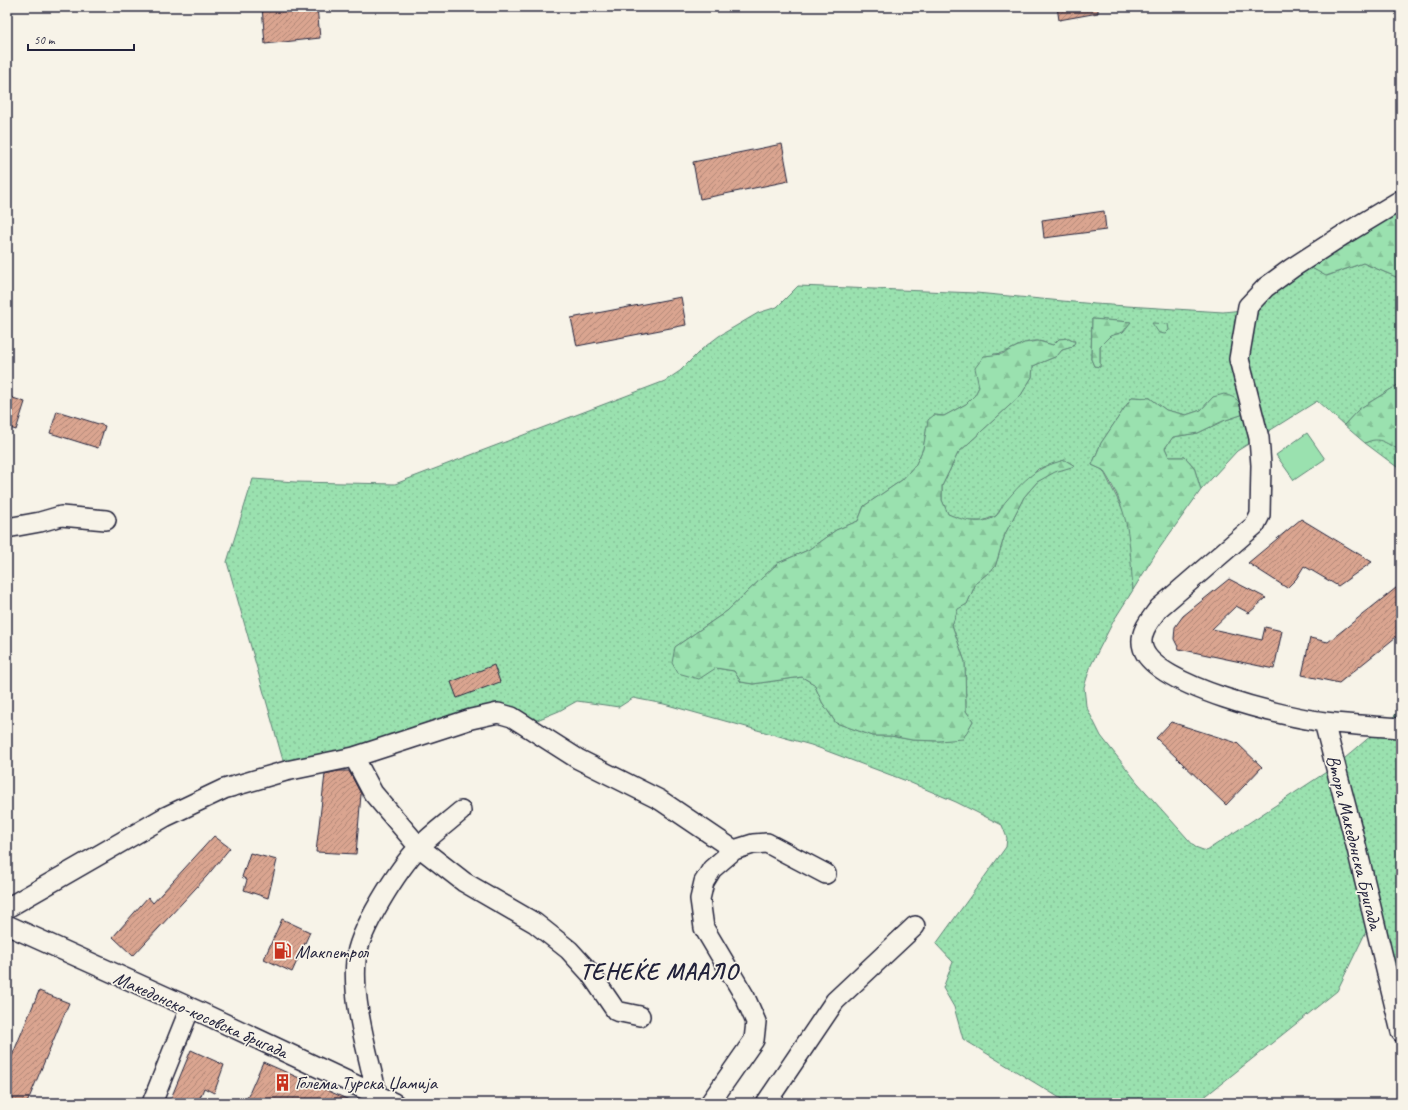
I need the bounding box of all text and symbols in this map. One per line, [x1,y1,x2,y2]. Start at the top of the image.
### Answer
scale bar [28,26,134,52]
text: 50 m [34,32,56,48]
street label: Втора Македонска Бригада [1321,753,1388,934]
place label: Макпетрол [295,940,369,964]
fuel station icon: Макпетрол [272,941,292,961]
district label: ТЕНЕЌЕ МААЛО [580,957,740,986]
street label: Македонско-косовска бригада [110,966,293,1065]
place label: Голема Турска Џамија [295,1071,439,1095]
building icon: Голема Турска Џамија [272,1072,292,1092]

